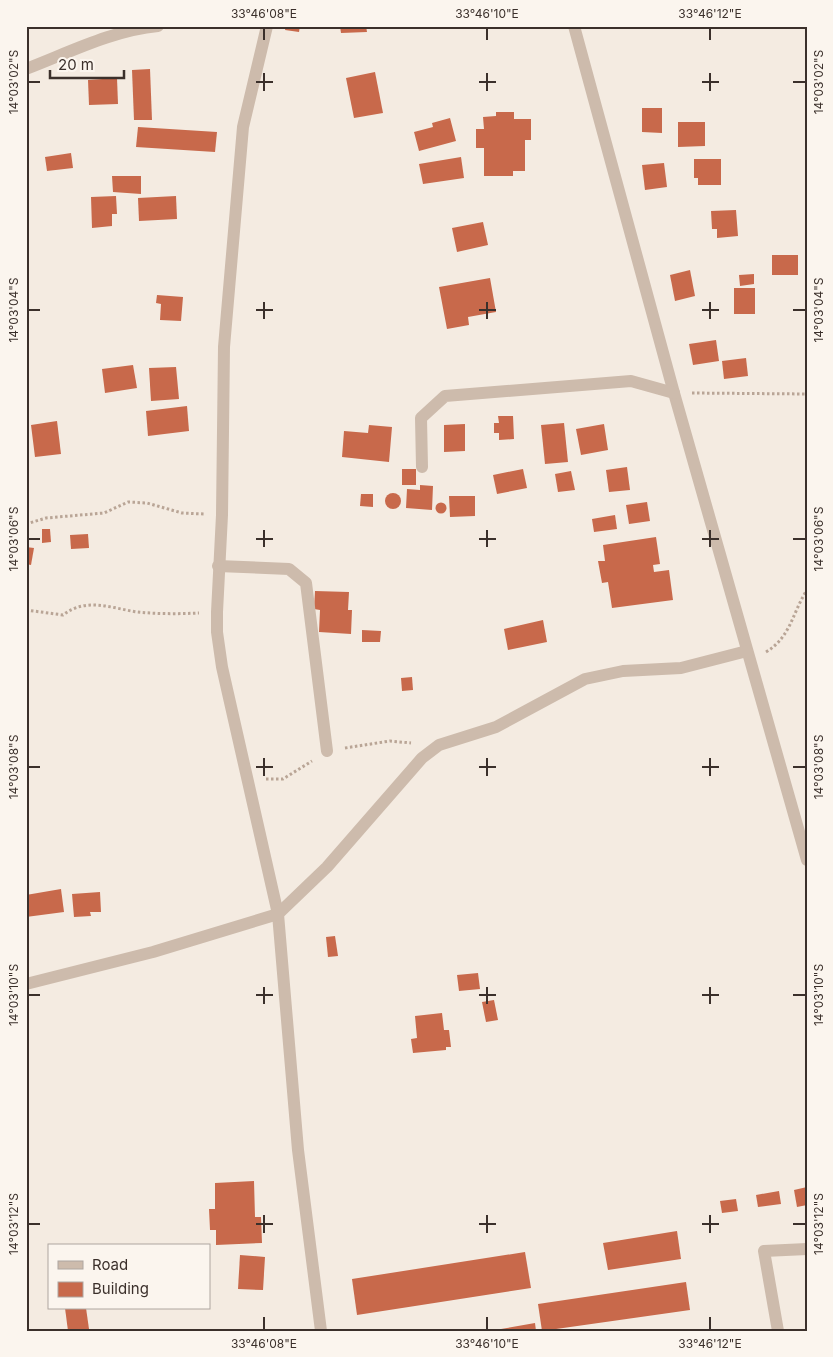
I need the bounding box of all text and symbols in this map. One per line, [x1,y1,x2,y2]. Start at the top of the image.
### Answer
text: 33°46'08"E [231,6,297,21]
text: 33°46'10"E [455,6,519,21]
text: 33°46'12"E [678,6,742,21]
scale bar [50,48,124,80]
text: 14°03'02"S [6,49,21,114]
text: 14°03'02"S [811,49,826,114]
text: 20 m [58,55,94,74]
text: 14°03'04"S [6,277,21,343]
text: 14°03'04"S [811,277,826,343]
text: 14°03'06"S [6,506,21,571]
text: 14°03'06"S [811,506,826,571]
text: 14°03'08"S [6,734,21,799]
text: 14°03'08"S [811,734,826,799]
text: 14°03'10"S [6,964,21,1026]
text: 14°03'10"S [811,964,826,1026]
text: 14°03'12"S [6,1193,21,1255]
text: 14°03'12"S [811,1193,826,1255]
legend [48,1244,210,1310]
text: Road [92,1255,128,1274]
text: Building [92,1279,149,1298]
text: 33°46'08"E [231,1336,297,1351]
text: 33°46'10"E [455,1336,519,1351]
text: 33°46'12"E [678,1336,742,1351]

